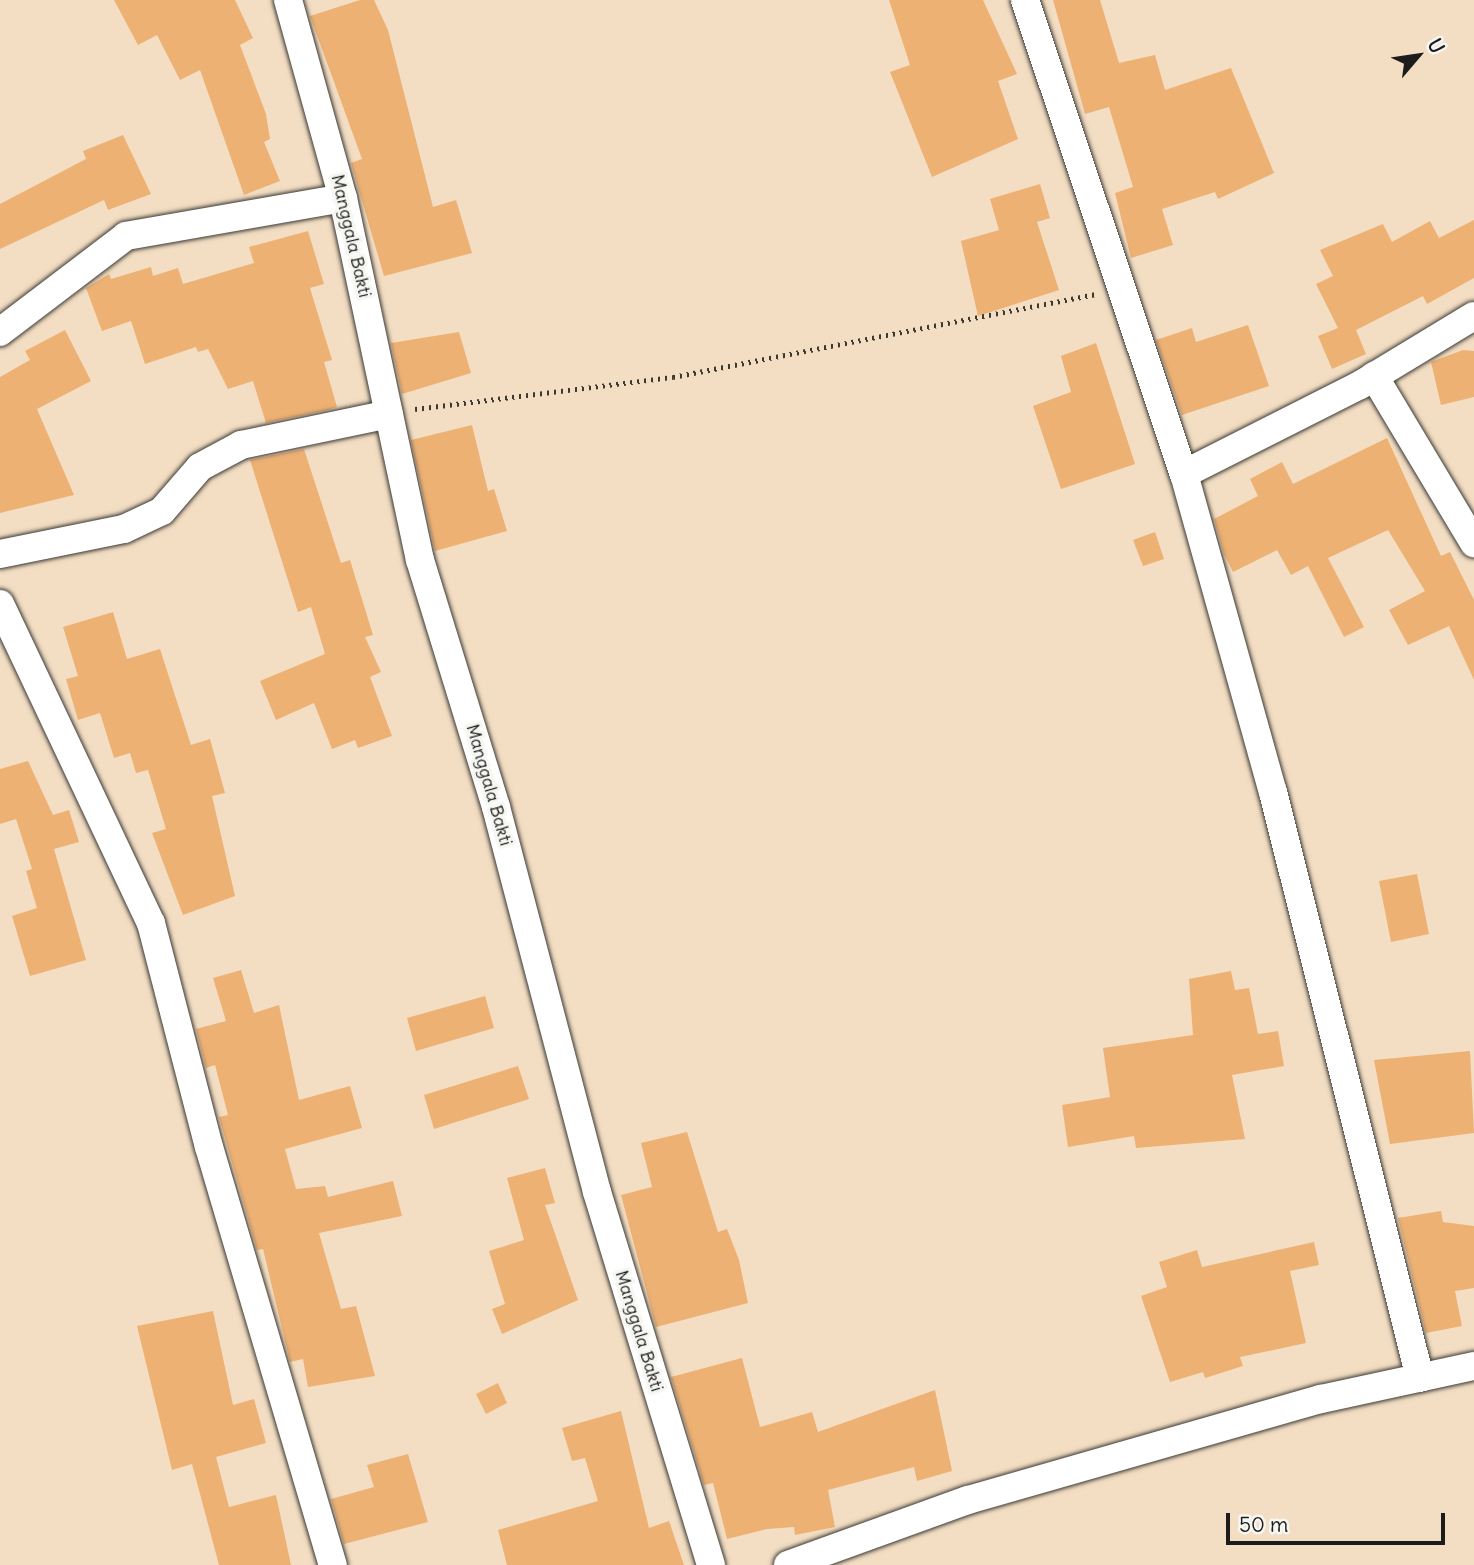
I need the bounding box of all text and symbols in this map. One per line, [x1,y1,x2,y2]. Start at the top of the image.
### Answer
north arrow [1383,21,1453,91]
text: U [1423,34,1450,57]
street label: Manggala Bakti [326,172,376,300]
street label: Manggala Bakti [461,722,517,848]
street label: Manggala Bakti [610,1268,668,1394]
scale bar [1229,1498,1448,1542]
text: 50 m [1239,1511,1288,1538]

